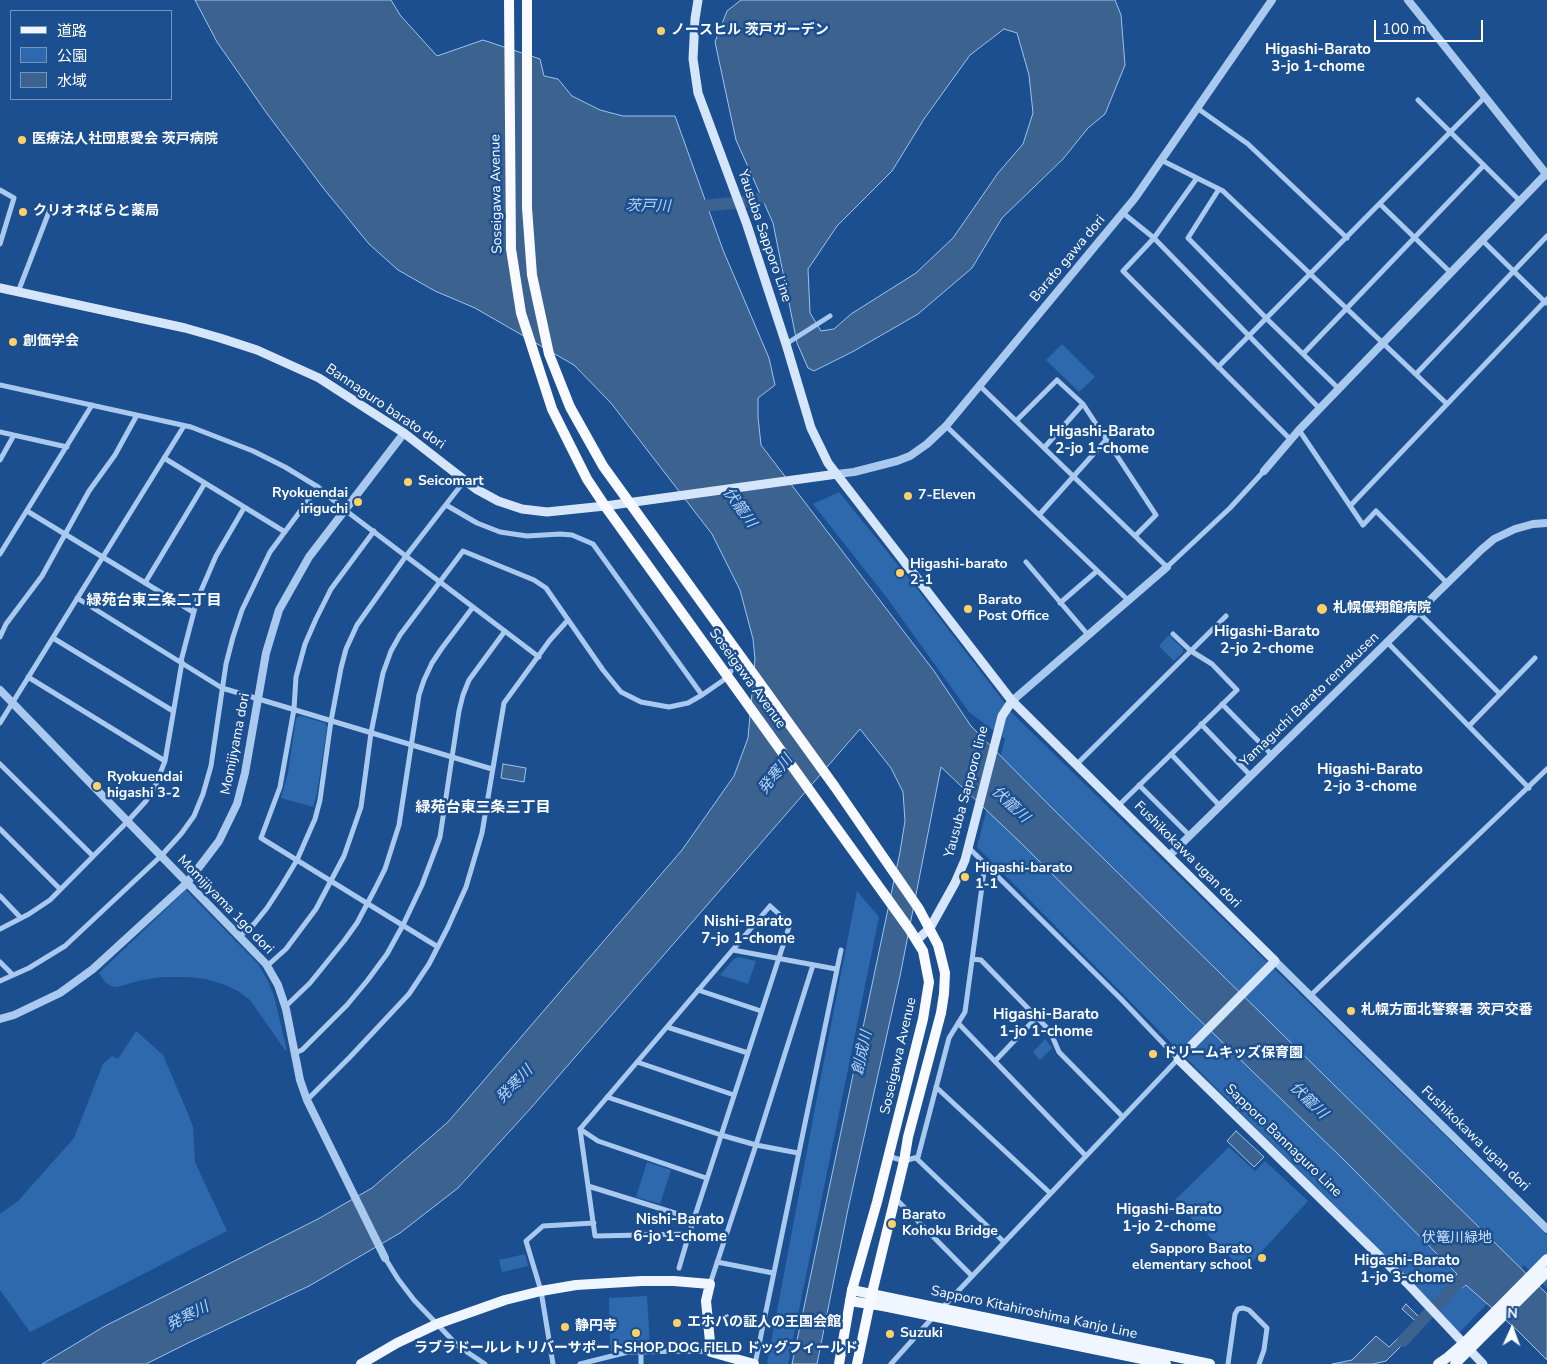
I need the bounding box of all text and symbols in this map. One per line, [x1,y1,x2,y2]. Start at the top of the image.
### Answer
legend [10,10,172,100]
scale bar [1377,10,1486,42]
text: 100 m [1382,19,1426,39]
text: 道路 [57,21,87,41]
place label: ノースヒル 茨戸ガーデン [671,23,829,39]
marker: ノースヒル 茨戸ガーデン [655,25,667,37]
district label: Higashi-Barato 3-jo 1-chome [1265,41,1371,76]
text: 公園 [57,46,87,66]
text: 水域 [57,71,87,91]
place label: 医療法人社団恵愛会 茨戸病院 [32,132,218,148]
marker: 医療法人社団恵愛会 茨戸病院 [16,134,28,146]
street label: Soseigawa Avenue [488,134,506,254]
street label: Yausuba Sapporo Line [733,168,795,304]
water label: 茨戸川 [625,198,671,216]
place label: クリオネばらと薬局 [33,204,159,220]
marker: クリオネばらと薬局 [17,206,29,218]
street label: Barato gawa dori [1027,212,1109,306]
place label: 創価学会 [23,334,79,350]
marker: 創価学会 [7,336,19,348]
street label: Bannaguro barato dori [322,361,448,453]
district label: Higashi-Barato 2-jo 1-chome [1049,423,1155,458]
place label: Seicomart [418,474,484,490]
marker: Seicomart [402,476,414,488]
water label: 伏籠川 [718,485,760,531]
place label: Ryokuendai iriguchi [272,486,348,518]
place label: 7-Eleven [918,488,976,504]
marker: 7-Eleven [902,490,914,502]
marker: Ryokuendai iriguchi [352,496,364,508]
place label: Higashi-barato 2-1 [910,557,1008,590]
marker: Higashi-barato 2-1 [894,567,906,579]
district label: 緑苑台東三条二丁目 [87,592,221,610]
place label: Barato Post Office [978,593,1049,626]
place label: 札幌優翔館病院 [1333,601,1431,617]
marker: 札幌優翔館病院 [1315,602,1329,616]
marker: Barato Post Office [962,603,974,615]
district label: Higashi-Barato 2-jo 2-chome [1214,623,1320,658]
street label: Soseigawa Avenue [705,626,789,732]
street label: Yamaguchi Barato renrakusen [1237,629,1383,771]
street label: Momijiyama dori [218,692,254,796]
street label: Yausuba Sapporo line [941,724,993,860]
water label: 発寒川 [755,752,797,798]
district label: Higashi-Barato 2-jo 3-chome [1317,761,1423,796]
place label: Ryokuendai higashi 3-2 [107,770,183,802]
marker: Ryokuendai higashi 3-2 [91,780,103,792]
water label: 伏籠川 [987,783,1033,827]
street label: Fushikokawa ugan dori [1130,798,1244,912]
district label: 緑苑台東三条三丁目 [416,799,550,817]
street label: Momijiyama 1go dori [173,852,277,958]
place label: Higashi-barato 1-1 [975,861,1073,894]
marker: Higashi-barato 1-1 [959,871,971,883]
district label: Nishi-Barato 7-jo 1-chome [701,913,795,948]
street label: Soseigawa Avenue [877,996,921,1116]
place label: 札幌方面北警察署 茨戸交番 [1361,1003,1533,1019]
marker: 札幌方面北警察署 茨戸交番 [1345,1005,1357,1017]
district label: Higashi-Barato 1-jo 1-chome [993,1006,1099,1041]
water label: 創成川 [850,1029,876,1077]
place label: ドリームキッズ保育園 [1163,1046,1303,1062]
marker: ドリームキッズ保育園 [1147,1048,1159,1060]
water label: 発寒川 [493,1063,537,1107]
water label: 伏籠川 [1286,1079,1330,1123]
street label: Sapporo Bannaguro Line [1221,1081,1345,1201]
street label: Fushikokawa ugan dori [1417,1083,1533,1195]
district label: Higashi-Barato 1-jo 2-chome [1116,1201,1222,1236]
place label: Barato Kohoku Bridge [902,1208,998,1240]
district label: Nishi-Barato 6-jo 1-chome [633,1211,727,1246]
marker: Barato Kohoku Bridge [886,1218,898,1230]
park label: 伏篭川緑地 [1422,1231,1492,1247]
place label: Sapporo Barato elementary school [1132,1242,1252,1274]
marker: Sapporo Barato elementary school [1256,1252,1268,1264]
district label: Higashi-Barato 1-jo 3-chome [1354,1252,1460,1287]
street label: Sapporo Kitahiroshima Kanjo Line [929,1283,1139,1343]
water label: 発寒川 [164,1299,212,1335]
north arrow [1487,1304,1537,1354]
text: N [1507,1304,1518,1323]
place label: エホバの証人の王国会館 [687,1315,841,1331]
marker: エホバの証人の王国会館 [671,1317,683,1329]
place label: 静円寺 [575,1319,617,1335]
marker: 静円寺 [559,1321,571,1333]
place label: Suzuki [900,1326,943,1342]
marker: ラブラドールレトリバーサポートSHOP DOG FIELD ドッグフィールド [630,1327,642,1339]
marker: Suzuki [884,1328,896,1340]
place label: ラブラドールレトリバーサポートSHOP DOG FIELD ドッグフィールド [414,1341,858,1357]

